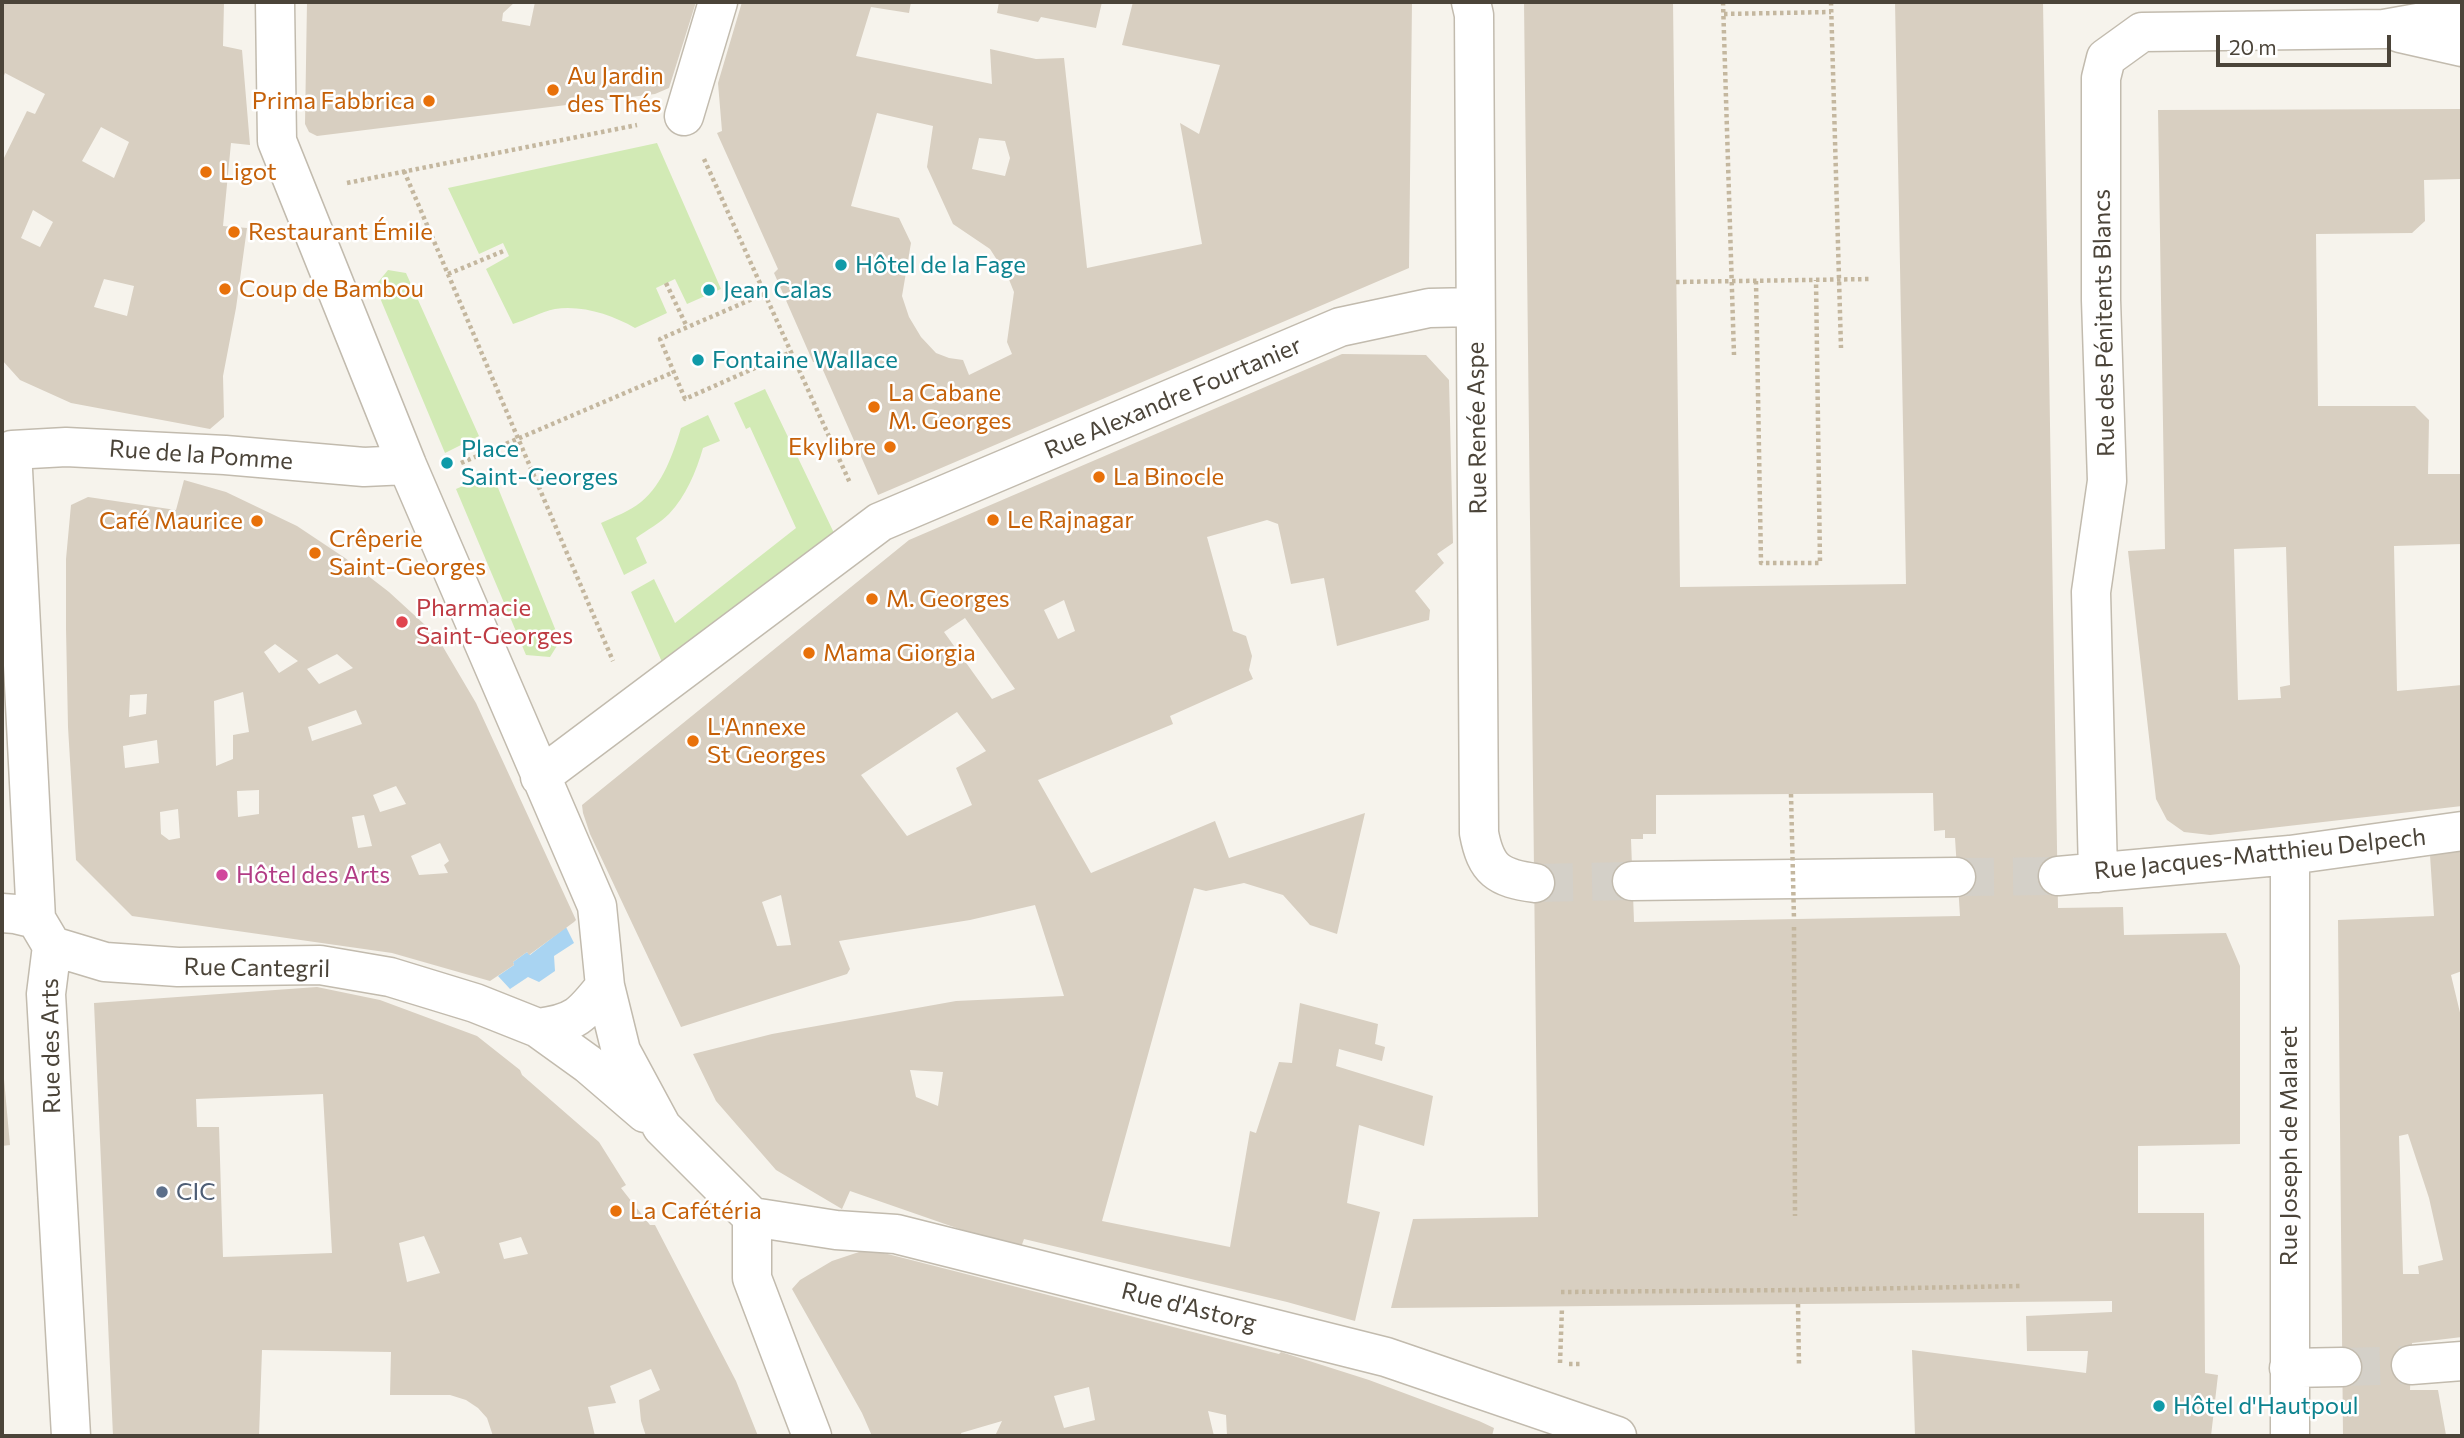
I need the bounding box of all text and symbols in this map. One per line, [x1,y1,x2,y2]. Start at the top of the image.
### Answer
scale bar [2219,21,2394,65]
text: 20 m [2229,34,2277,59]
place label: Au Jardin des Thés [567,62,664,118]
marker: Au Jardin des Thés [545,82,561,98]
place label: Prima Fabbrica [252,87,415,115]
marker: Prima Fabbrica [421,93,437,109]
place label: Ligot [220,158,277,186]
marker: Ligot [198,164,214,180]
street label: Rue des Pénitents Blancs [2087,189,2121,457]
place label: Restaurant Émile [248,218,433,246]
marker: Restaurant Émile [226,224,242,240]
place label: Hôtel de la Fage [855,251,1026,279]
marker: Hôtel de la Fage [833,257,849,273]
place label: Coup de Bambou [239,275,424,303]
place label: Jean Calas [723,276,832,304]
marker: Coup de Bambou [217,281,233,297]
marker: Jean Calas [701,282,717,298]
street label: Rue Alexandre Fourtanier [1040,331,1306,465]
street label: Rue Renée Aspe [1461,341,1493,515]
place label: Fontaine Wallace [712,346,898,374]
marker: Fontaine Wallace [690,352,706,368]
place label: La Cabane M. Georges [888,379,1012,435]
marker: La Cabane M. Georges [866,399,882,415]
place label: Ekylibre [788,433,876,461]
street label: Rue de la Pomme [108,434,294,476]
place label: Place Saint-Georges [461,435,618,491]
marker: Ekylibre [882,439,898,455]
marker: Place Saint-Georges [439,455,455,471]
place label: La Binocle [1113,463,1224,491]
marker: La Binocle [1091,469,1107,485]
place label: Le Rajnagar [1007,506,1134,534]
place label: Café Maurice [99,507,243,535]
marker: Le Rajnagar [985,512,1001,528]
marker: Café Maurice [249,513,265,529]
place label: Crêperie Saint-Georges [329,525,486,581]
marker: Crêperie Saint-Georges [307,545,323,561]
place label: M. Georges [886,585,1010,613]
marker: M. Georges [864,591,880,607]
place label: Pharmacie Saint-Georges [416,594,573,650]
marker: Pharmacie Saint-Georges [394,614,410,630]
place label: Mama Giorgia [823,639,976,667]
marker: Mama Giorgia [801,645,817,661]
place label: L'Annexe St Georges [707,713,826,769]
marker: L'Annexe St Georges [685,733,701,749]
street label: Rue Jacques-Matthieu Delpech [2093,822,2427,886]
place label: Hôtel des Arts [236,861,390,889]
marker: Hôtel des Arts [214,867,230,883]
street label: Rue Cantegril [183,952,331,984]
street label: Rue des Arts [35,978,67,1114]
street label: Rue Joseph de Malaret [2275,1026,2303,1266]
place label: CIC [176,1178,216,1206]
marker: CIC [154,1184,170,1200]
place label: La Cafétéria [630,1197,762,1225]
marker: La Cafétéria [608,1203,624,1219]
street label: Rue d'Astorg [1119,1276,1259,1338]
place label: Hôtel d'Hautpoul [2173,1392,2359,1420]
marker: Hôtel d'Hautpoul [2151,1398,2167,1414]

